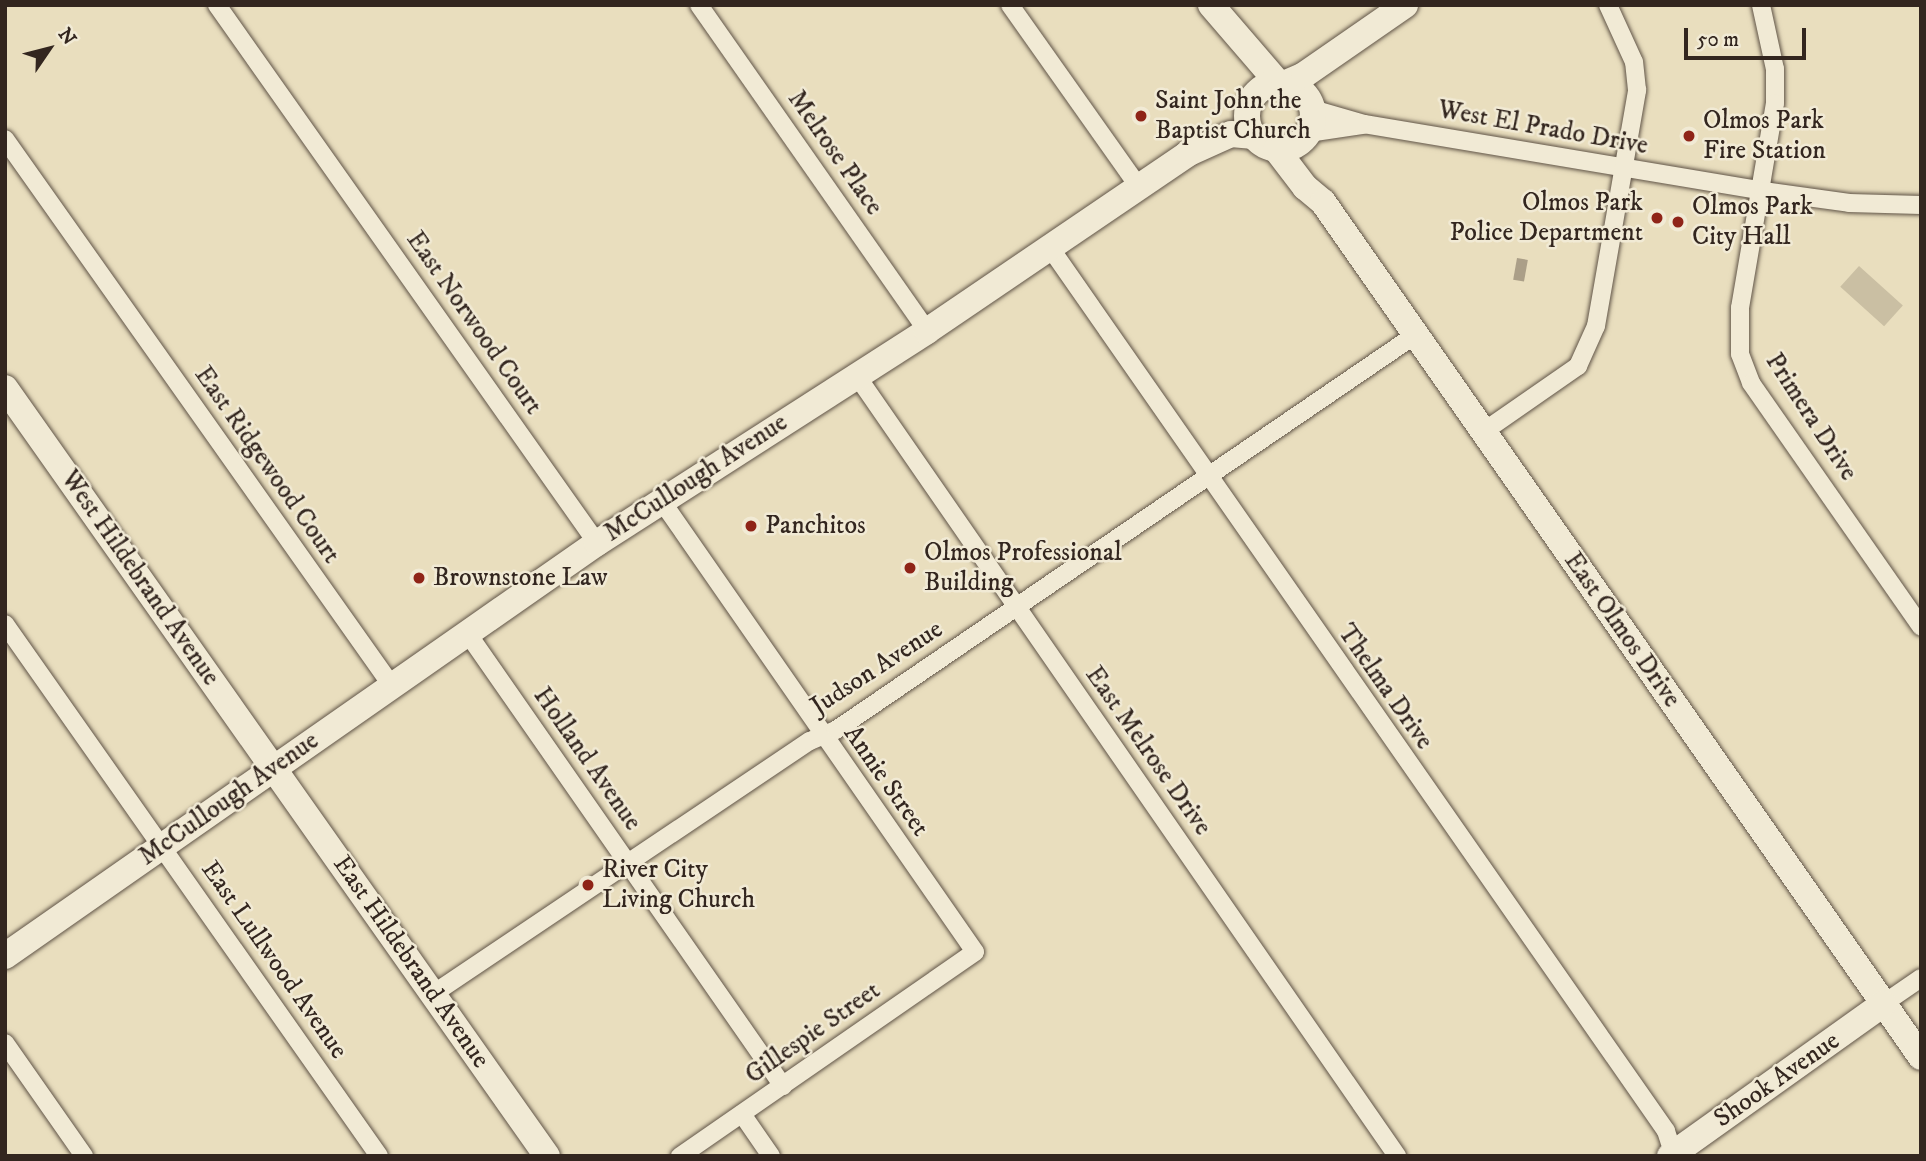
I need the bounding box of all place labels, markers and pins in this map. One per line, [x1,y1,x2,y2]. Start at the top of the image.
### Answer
place label: Saint John the Baptist Church [1155,85,1311,146]
place label: Olmos Park Fire Station [1703,105,1826,166]
marker: Saint John the Baptist Church [1133,108,1149,124]
marker: Olmos Park Fire Station [1681,128,1697,144]
place label: Olmos Park Police Department [1450,187,1643,248]
place label: Olmos Park City Hall [1692,191,1813,252]
marker: Olmos Park Police Department [1649,210,1665,226]
marker: Olmos Park City Hall [1670,214,1686,230]
place label: Panchitos [765,510,866,542]
marker: Panchitos [743,518,759,534]
place label: Olmos Professional Building [924,537,1122,598]
marker: Olmos Professional Building [902,560,918,576]
place label: Brownstone Law [433,562,608,594]
marker: Brownstone Law [411,570,427,586]
place label: River City Living Church [602,854,755,916]
marker: River City Living Church [580,877,596,893]

